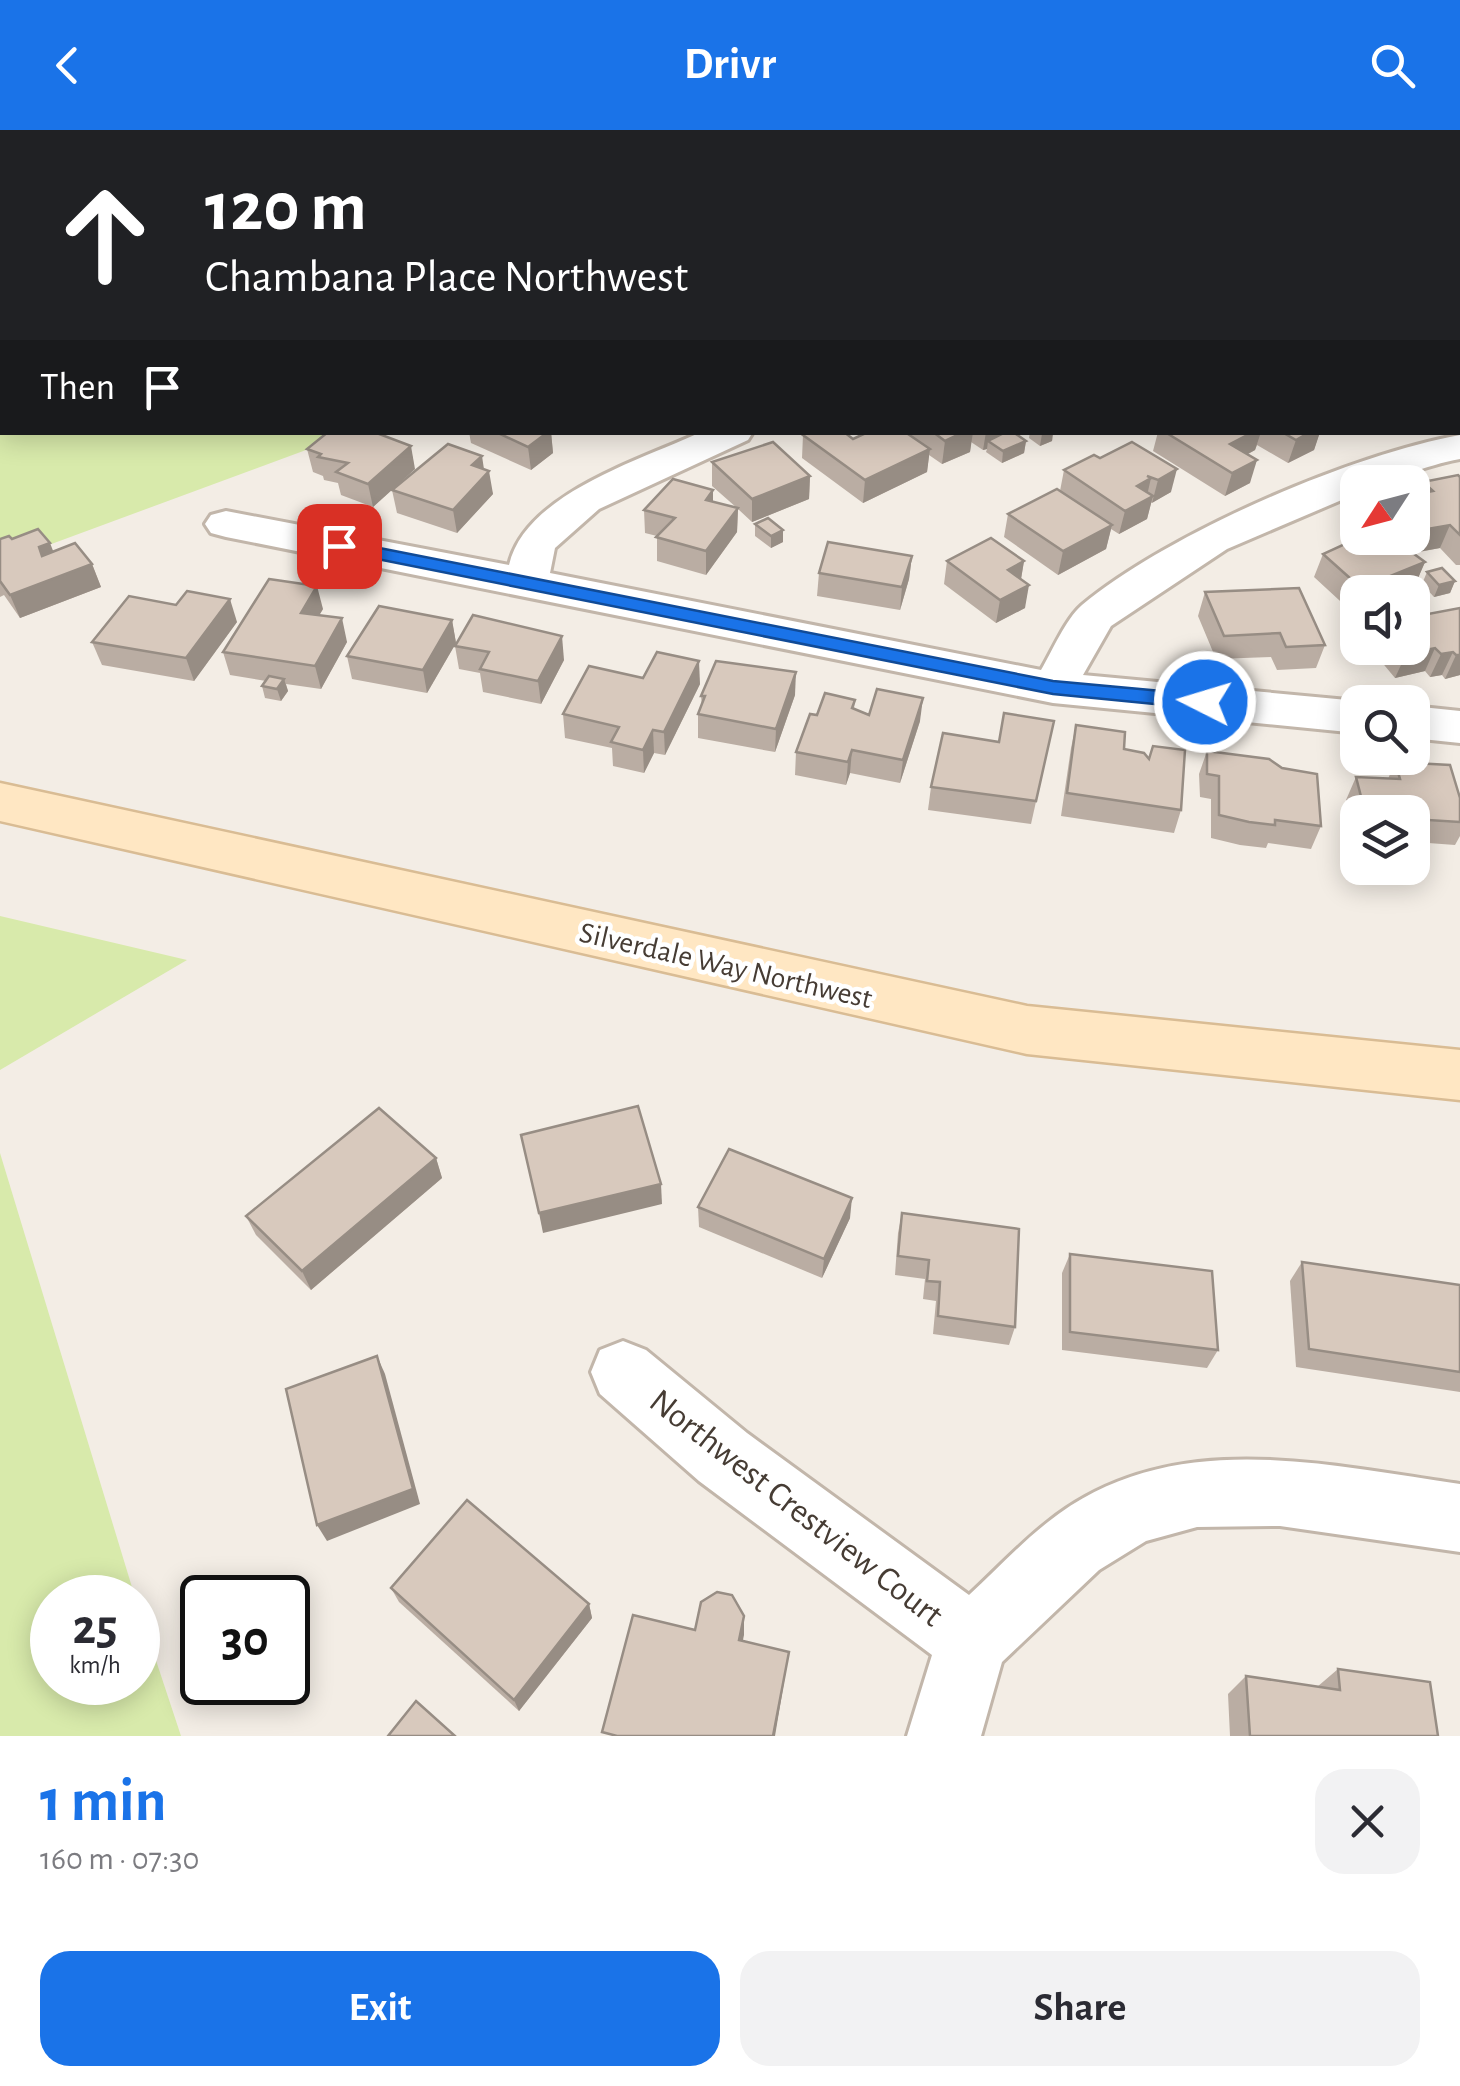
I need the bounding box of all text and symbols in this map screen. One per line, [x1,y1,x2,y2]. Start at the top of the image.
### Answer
icon: back [40,38,95,93]
icon: search [1365,38,1420,93]
text: Drivr [684,42,776,87]
icon: ahead [40,170,170,300]
text: 120 m [205,173,367,243]
text: Chambana Place Northwest [205,255,688,300]
icon: arrive [135,360,190,415]
text: Then [40,369,115,407]
north arrow [1340,465,1430,555]
map controls [1340,465,1430,885]
pin [297,504,382,589]
icon: arrive [312,519,367,574]
button: sound [1340,575,1430,665]
position arrow [1153,650,1257,754]
button: search [1340,685,1430,775]
button: layers [1340,795,1430,885]
street label: Silverdale Way Northwest [577,918,875,1014]
street label: Northwest Crestview Court [643,1383,949,1633]
speed limit sign: 30 [180,1575,310,1705]
text: 25 [72,1603,118,1653]
text: km/h [69,1653,121,1678]
button: close [1315,1769,1420,1874]
text: 1 min [40,1772,166,1832]
text: 160 m · 07:30 [40,1843,199,1875]
button: Exit [40,1951,720,2066]
button: Share [740,1951,1420,2066]

